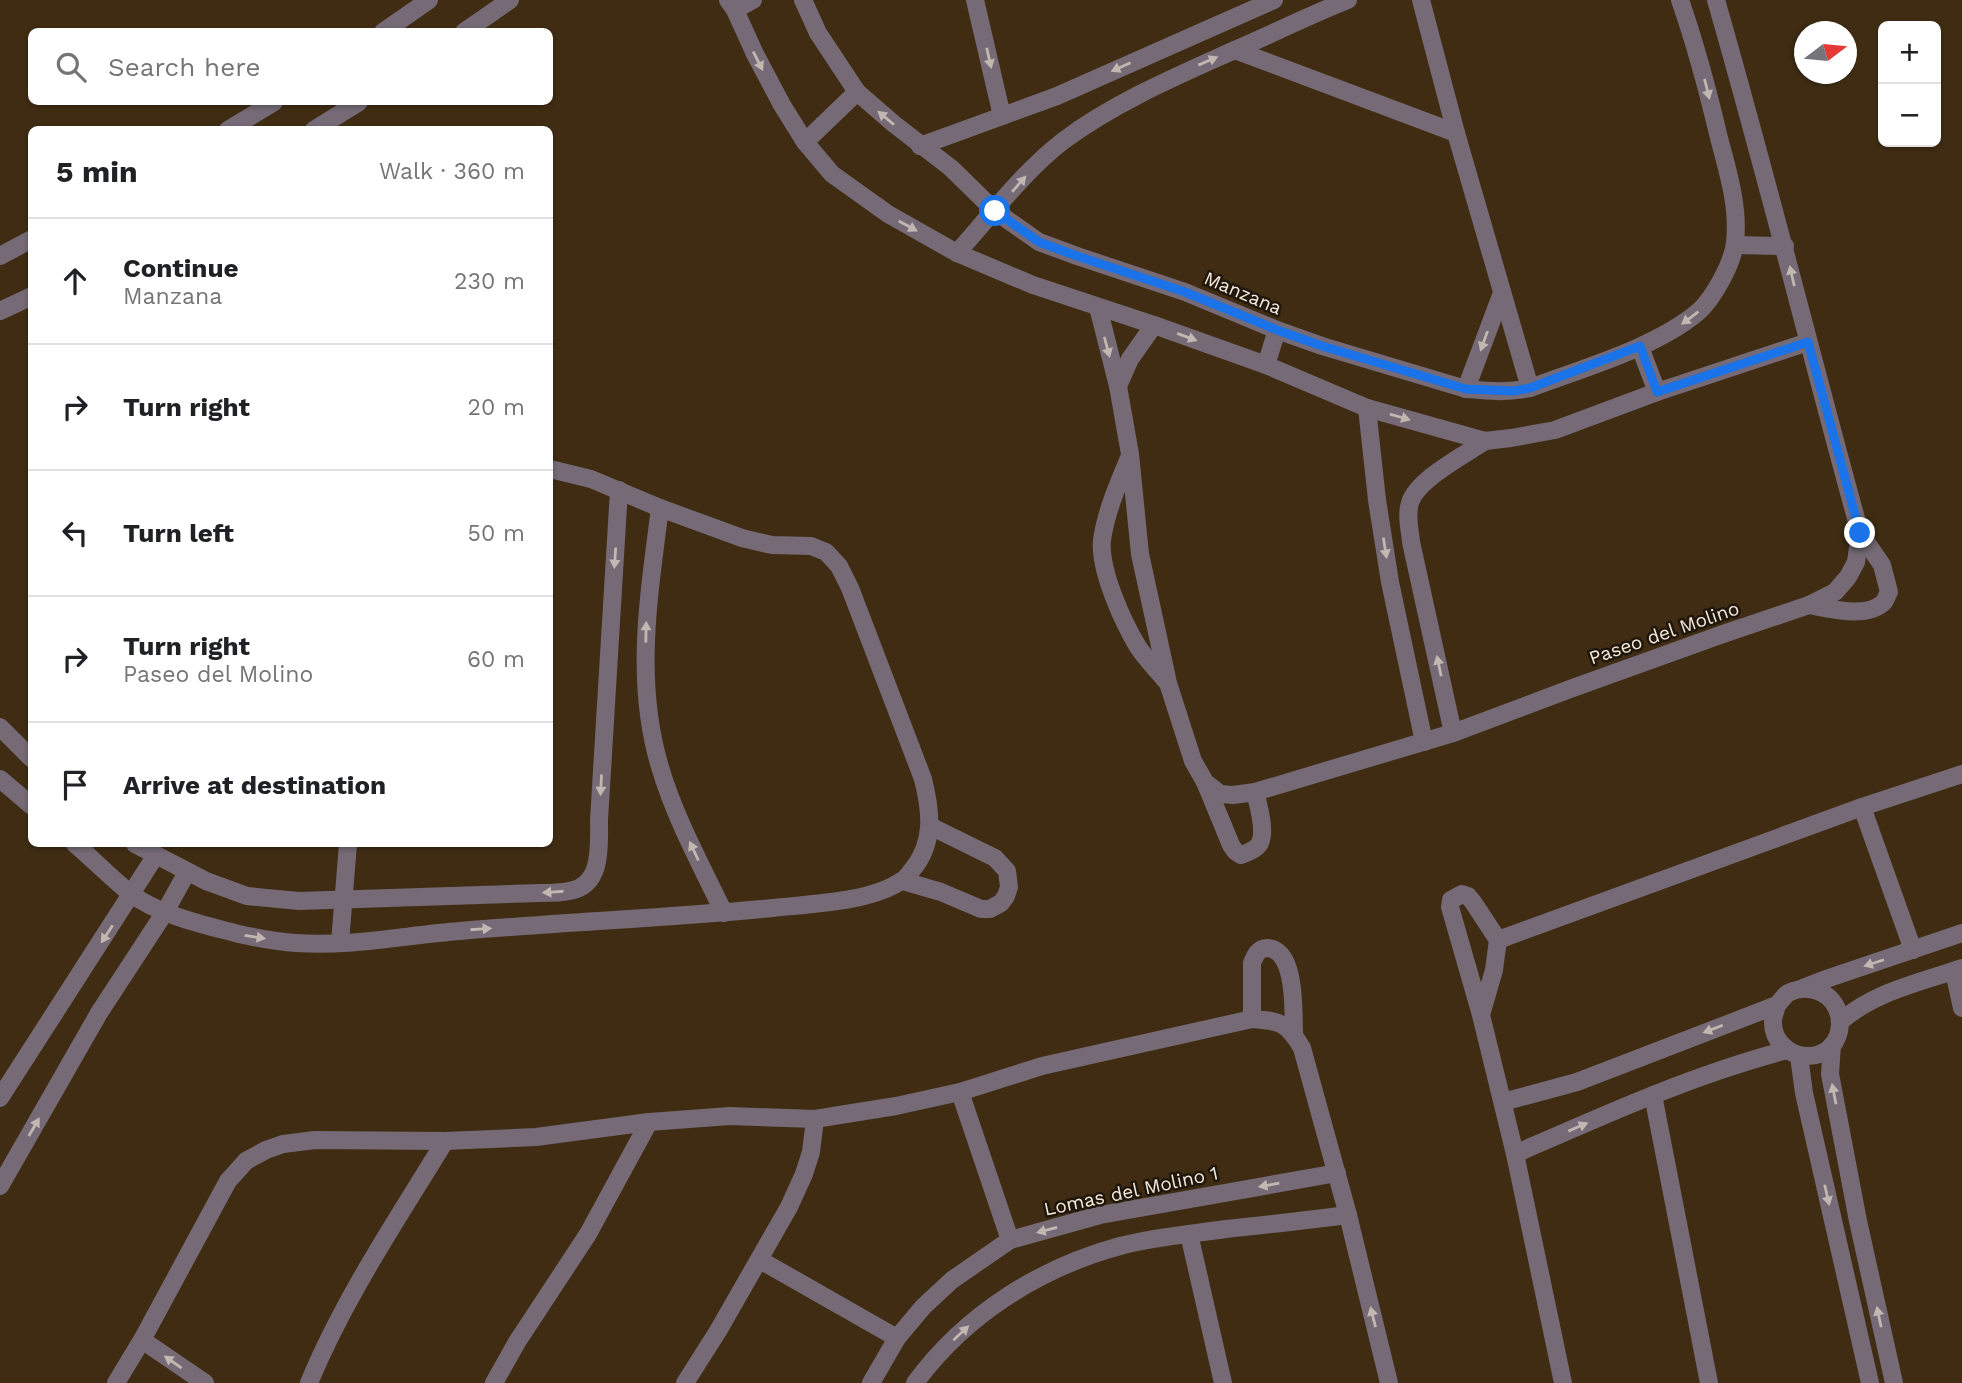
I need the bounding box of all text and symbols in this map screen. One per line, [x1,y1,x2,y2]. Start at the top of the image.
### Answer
north arrow [1794,21,1857,84]
map controls [1878,21,1941,147]
button: + [1878,21,1941,84]
search box [28,28,553,105]
one-way arrow [983,47,994,69]
icon: search [52,48,90,86]
one-way arrow [753,51,764,71]
text: Search here [108,52,260,82]
one-way arrow [1198,56,1219,67]
one-way arrow [1111,61,1131,73]
one-way arrow [1702,78,1713,100]
button: − [1878,84,1941,147]
one-way arrow [877,111,894,126]
text: 5 min [56,154,138,189]
text: Walk · 360 m [379,158,525,185]
one-way arrow [1011,175,1026,192]
route start [979,195,1010,226]
one-way arrow [898,220,918,231]
text: Continue [123,253,239,283]
icon: ahead [56,262,94,300]
one-way arrow [1786,264,1797,286]
street label: Manzana [1201,266,1285,320]
text: 230 m [454,268,525,295]
text: Manzana [123,283,222,310]
one-way arrow [1680,311,1699,325]
one-way arrow [1478,330,1489,351]
one-way arrow [1177,332,1198,343]
one-way arrow [1102,336,1113,358]
icon: right [56,388,94,426]
text: Turn right [123,392,250,422]
text: 20 m [468,394,525,421]
one-way arrow [1389,413,1410,423]
icon: left [56,514,94,552]
route end [1844,517,1875,548]
text: Turn left [123,518,234,548]
text: 50 m [468,520,525,547]
one-way arrow [1380,538,1391,560]
one-way arrow [609,547,620,569]
street label: Paseo del Molino [1586,597,1742,669]
one-way arrow [640,621,651,643]
text: Turn right [123,631,250,661]
icon: right [56,640,94,678]
text: 60 m [467,646,525,673]
one-way arrow [1433,655,1444,677]
text: Paseo del Molino [123,661,313,688]
icon: arrive [56,766,94,804]
text: Arrive at destination [123,770,386,800]
one-way arrow [595,774,606,796]
one-way arrow [689,841,700,861]
one-way arrow [542,887,564,898]
one-way arrow [471,923,493,934]
one-way arrow [100,924,113,943]
one-way arrow [244,932,266,943]
one-way arrow [1863,958,1884,968]
one-way arrow [1703,1024,1724,1035]
one-way arrow [1828,1083,1839,1105]
one-way arrow [28,1117,40,1136]
one-way arrow [1567,1121,1588,1132]
street label: Lomas del Molino 1 [1042,1161,1220,1221]
one-way arrow [1258,1180,1280,1191]
one-way arrow [1822,1184,1833,1206]
one-way arrow [1035,1225,1057,1236]
one-way arrow [1367,1305,1378,1327]
one-way arrow [1873,1306,1884,1328]
one-way arrow [952,1325,969,1341]
one-way arrow [164,1355,182,1369]

